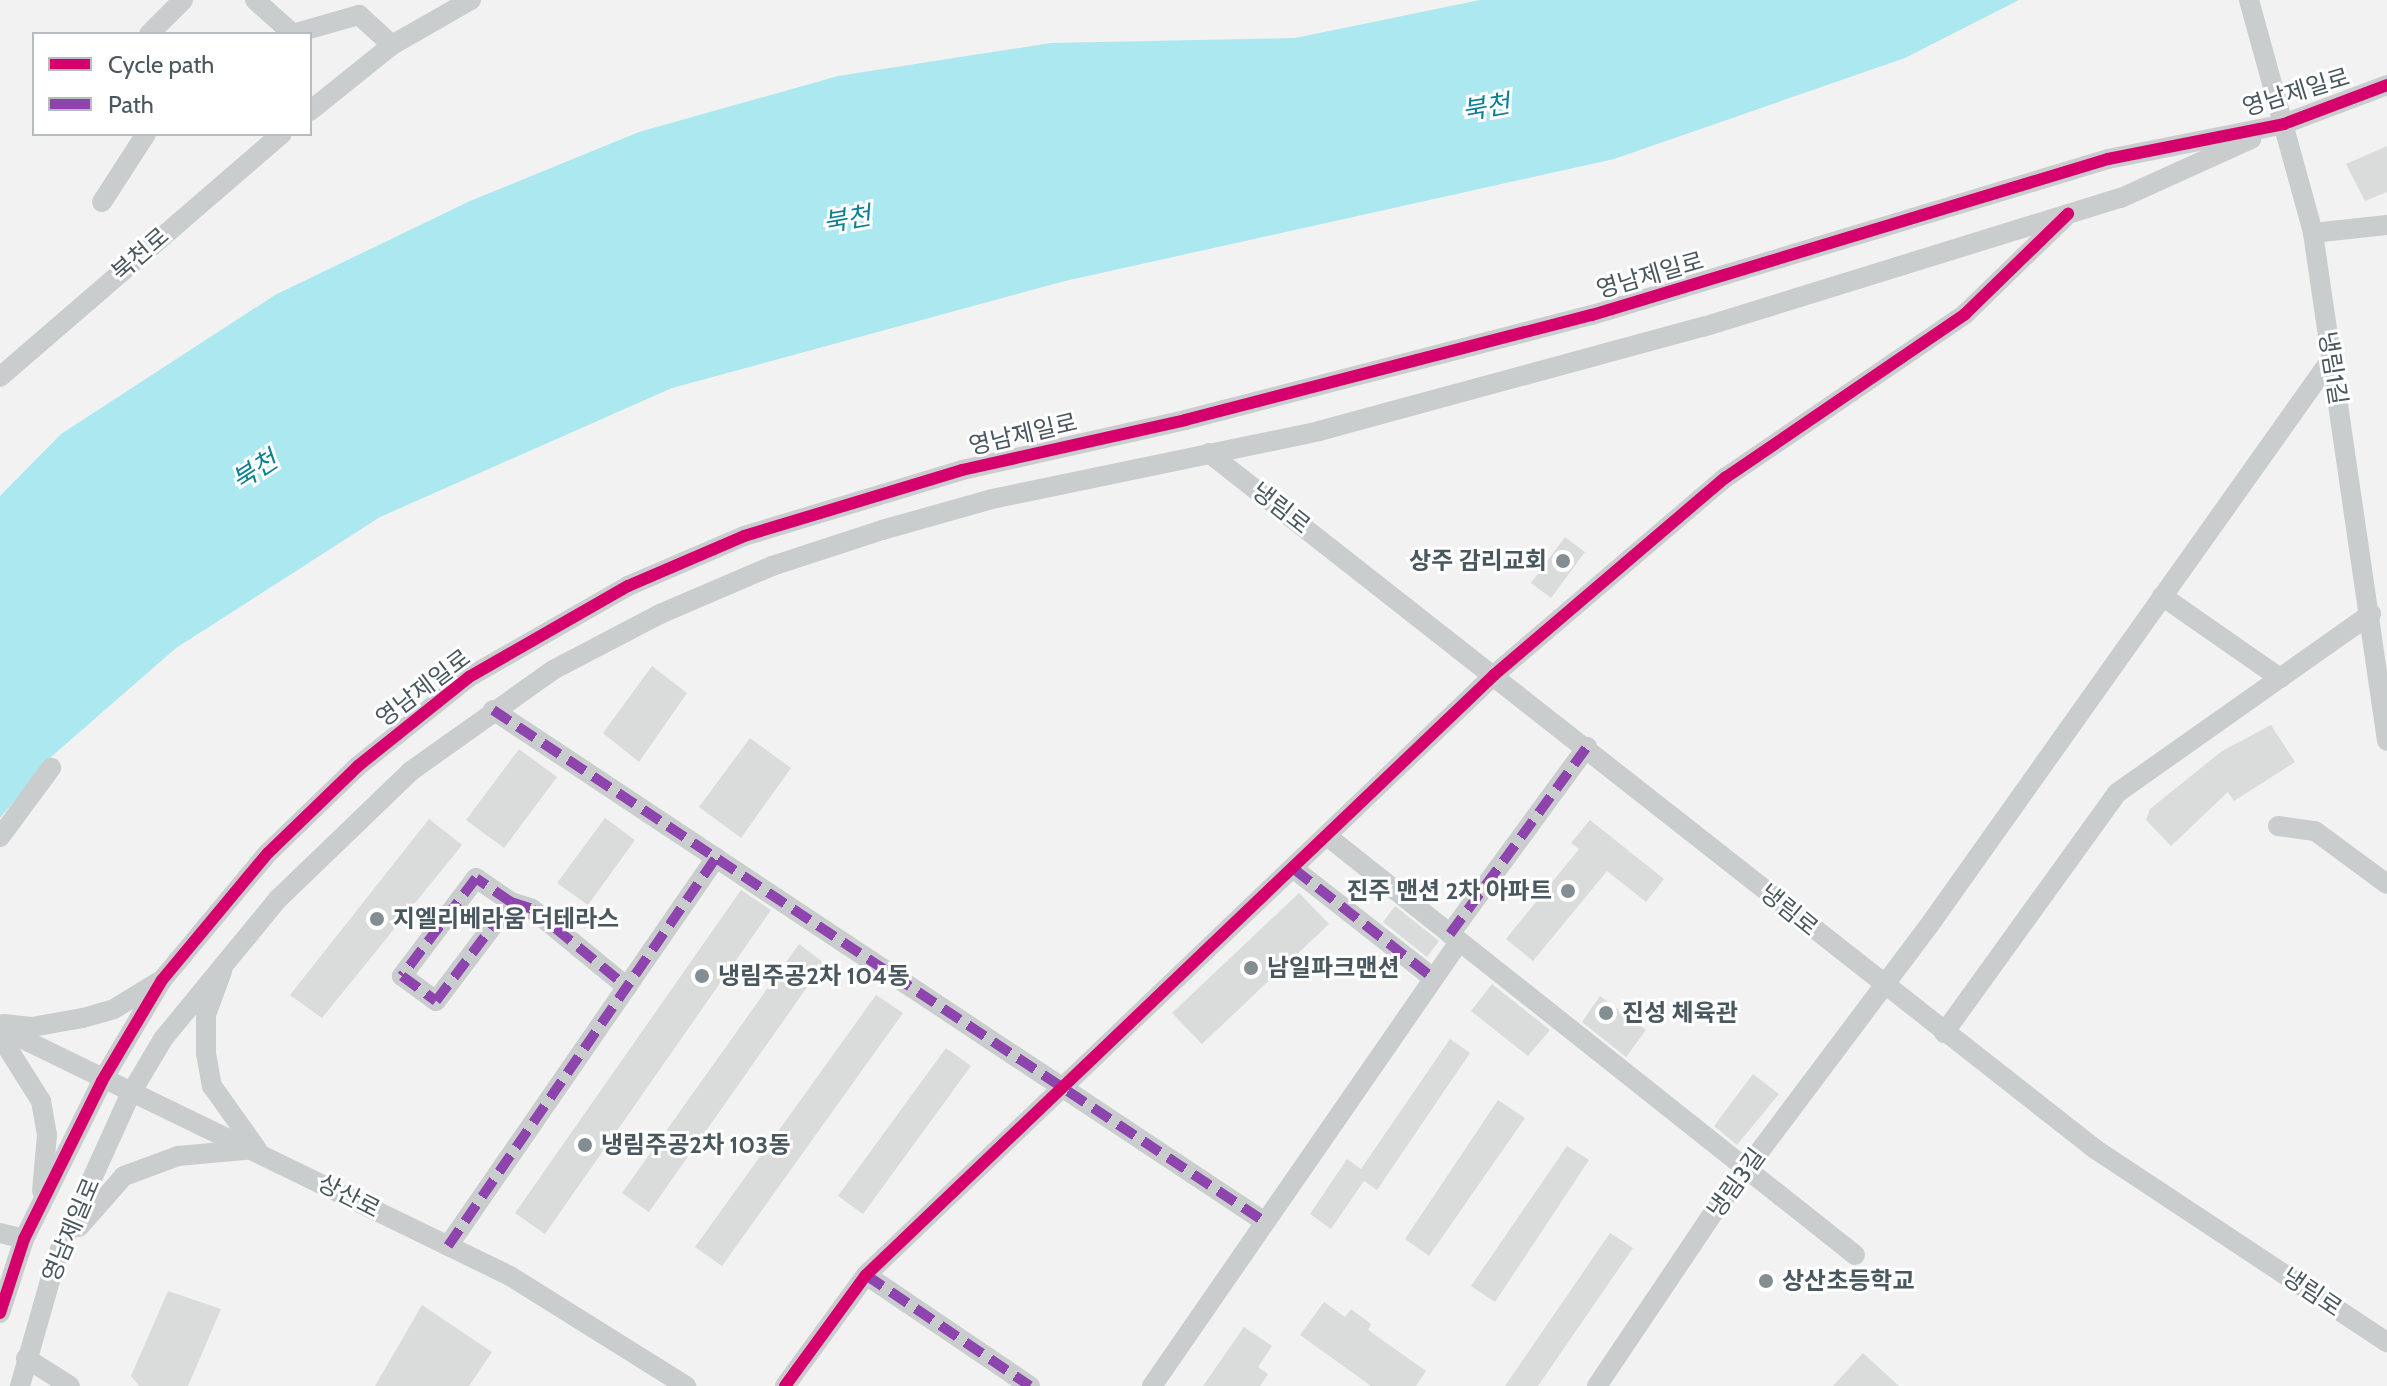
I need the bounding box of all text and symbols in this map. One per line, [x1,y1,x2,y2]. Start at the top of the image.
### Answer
legend [32,32,312,136]
text: Cycle path [108,50,214,79]
street label: 영남제일로 [2239,62,2353,122]
water label: 북천 [1460,88,1512,128]
text: Path [108,90,154,119]
water label: 북천 [821,200,873,240]
street label: 북천로 [106,221,174,287]
street label: 영남제일로 [1593,246,1707,304]
street label: 냉림1길 [2313,329,2353,407]
street label: 영남제일로 [966,408,1080,460]
water label: 북천 [226,445,284,497]
street label: 냉림로 [1246,476,1316,540]
place label: 상주 감리교회 [1409,547,1547,575]
marker: 상주 감리교회 [1554,552,1572,570]
street label: 영남제일로 [370,643,476,733]
place label: 진주 맨션 2차 아파트 [1346,877,1552,905]
street label: 냉림로 [1754,878,1824,942]
marker: 진주 맨션 2차 아파트 [1559,882,1577,900]
place label: 지엘리베라움 더테라스 [393,905,619,933]
marker: 지엘리베라움 더테라스 [368,910,386,928]
place label: 남일파크맨션 [1267,954,1399,982]
marker: 남일파크맨션 [1242,959,1260,977]
place label: 냉림주공2차 104동 [718,962,909,990]
marker: 냉림주공2차 104동 [693,967,711,985]
place label: 진성 체육관 [1622,999,1738,1027]
marker: 진성 체육관 [1597,1004,1615,1022]
place label: 냉림주공2차 103동 [601,1131,790,1159]
marker: 냉림주공2차 103동 [576,1136,594,1154]
street label: 냉림3길 [1701,1142,1771,1224]
street label: 상산로 [313,1168,385,1224]
street label: 영남제일로 [36,1174,106,1286]
street label: 냉림로 [2276,1262,2348,1322]
place label: 상산초등학교 [1782,1267,1914,1295]
marker: 상산초등학교 [1757,1272,1775,1290]

